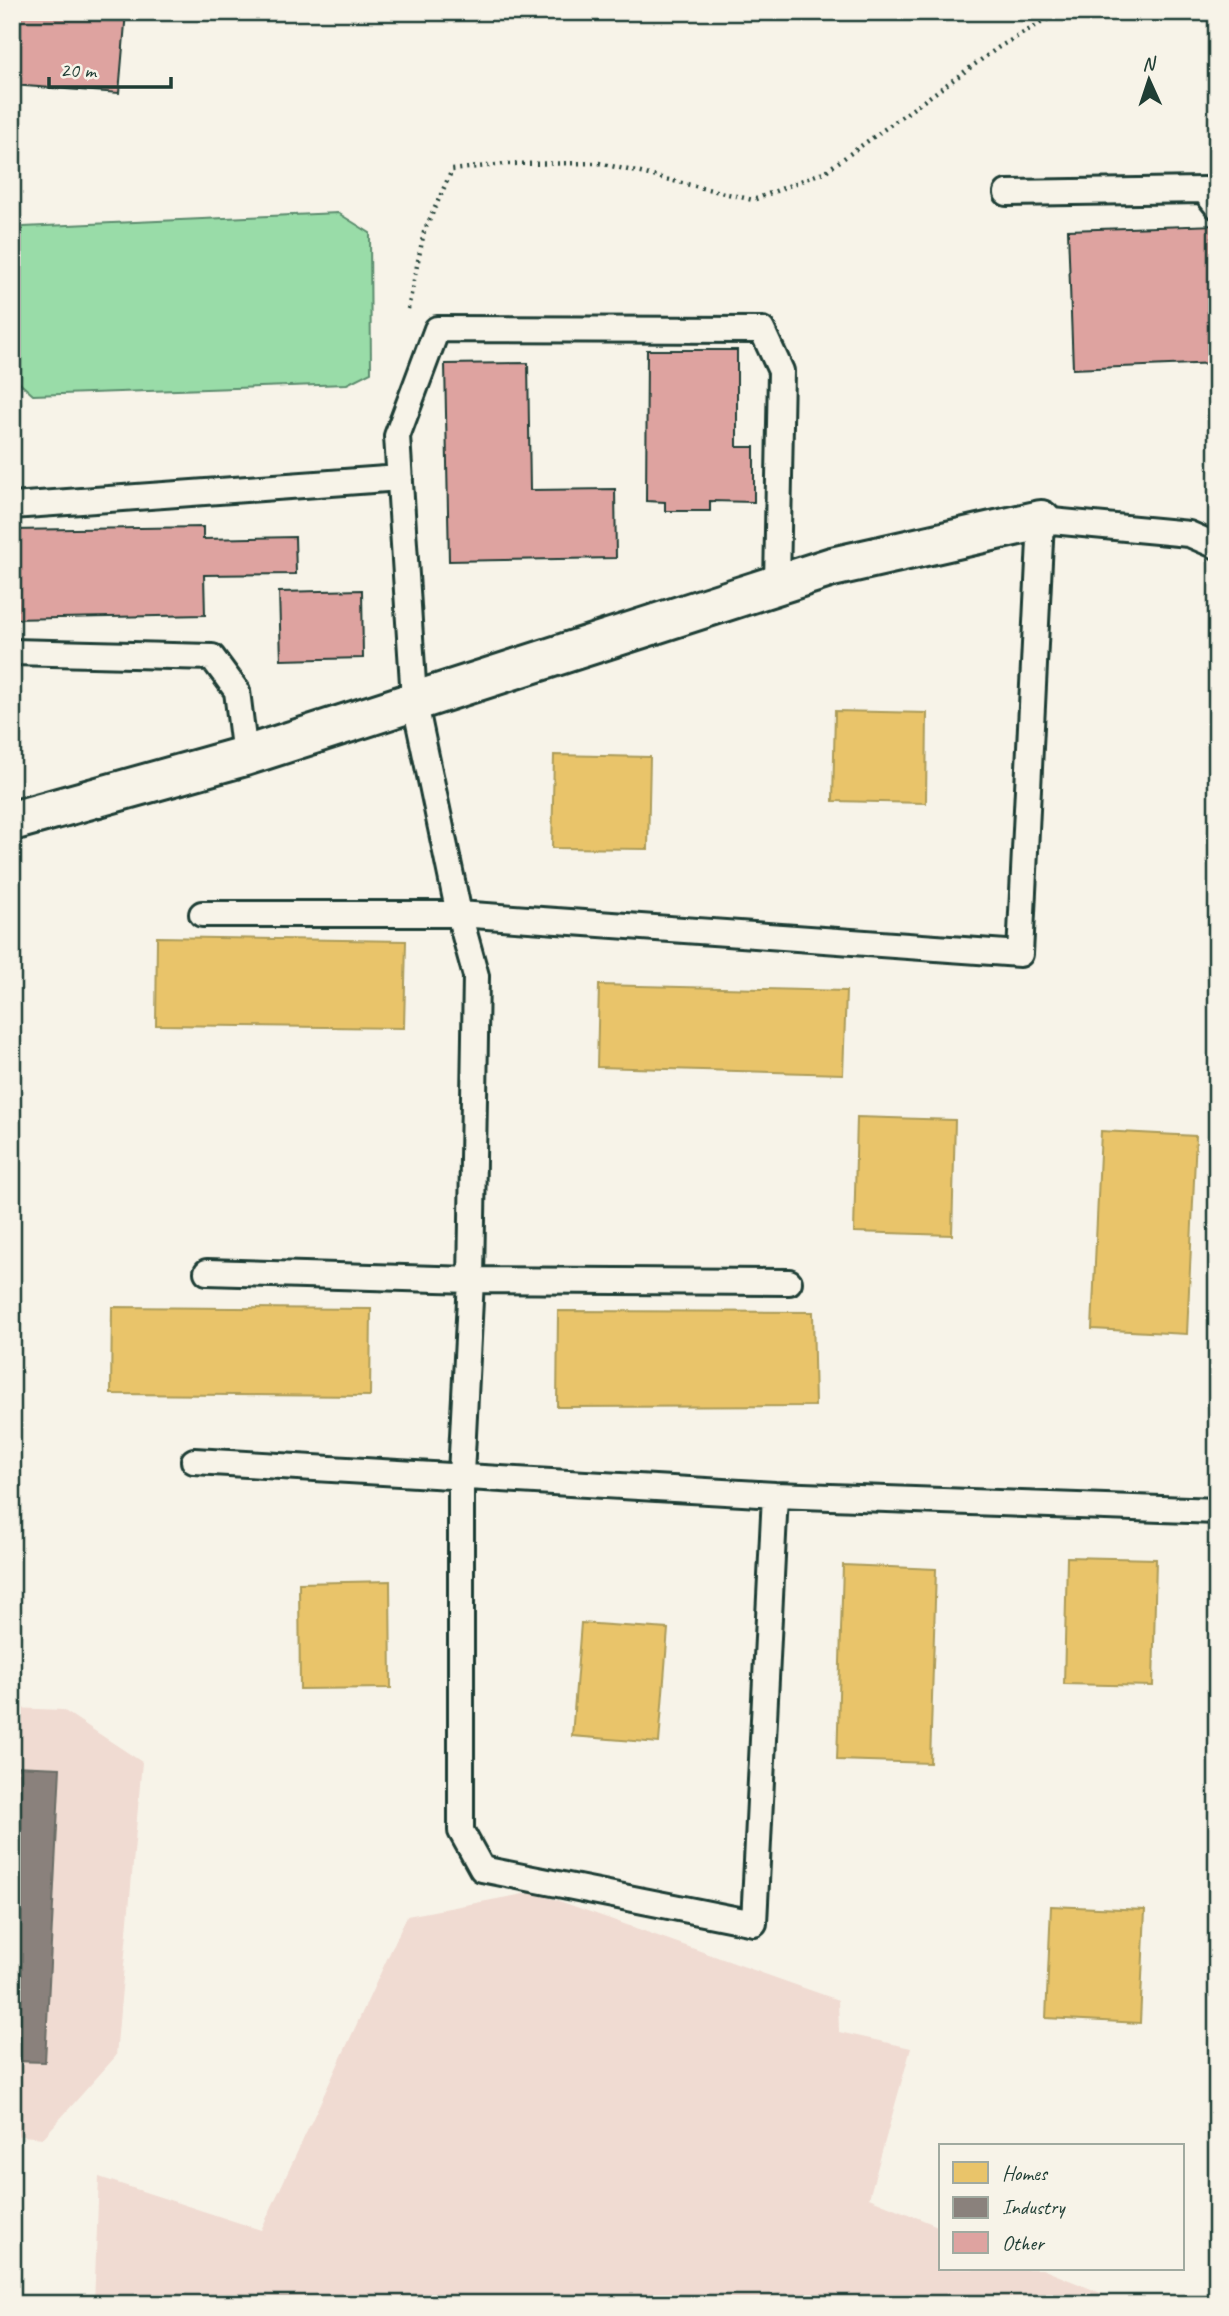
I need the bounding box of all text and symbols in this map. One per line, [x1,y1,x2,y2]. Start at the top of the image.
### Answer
scale bar [49,46,172,90]
north arrow [1114,46,1184,116]
text: N [1142,52,1158,76]
text: 20 m [60,57,98,83]
legend [939,2144,1184,2270]
text: Homes [1002,2160,1049,2186]
text: Industry [1002,2194,1066,2220]
text: Other [1002,2230,1045,2256]

